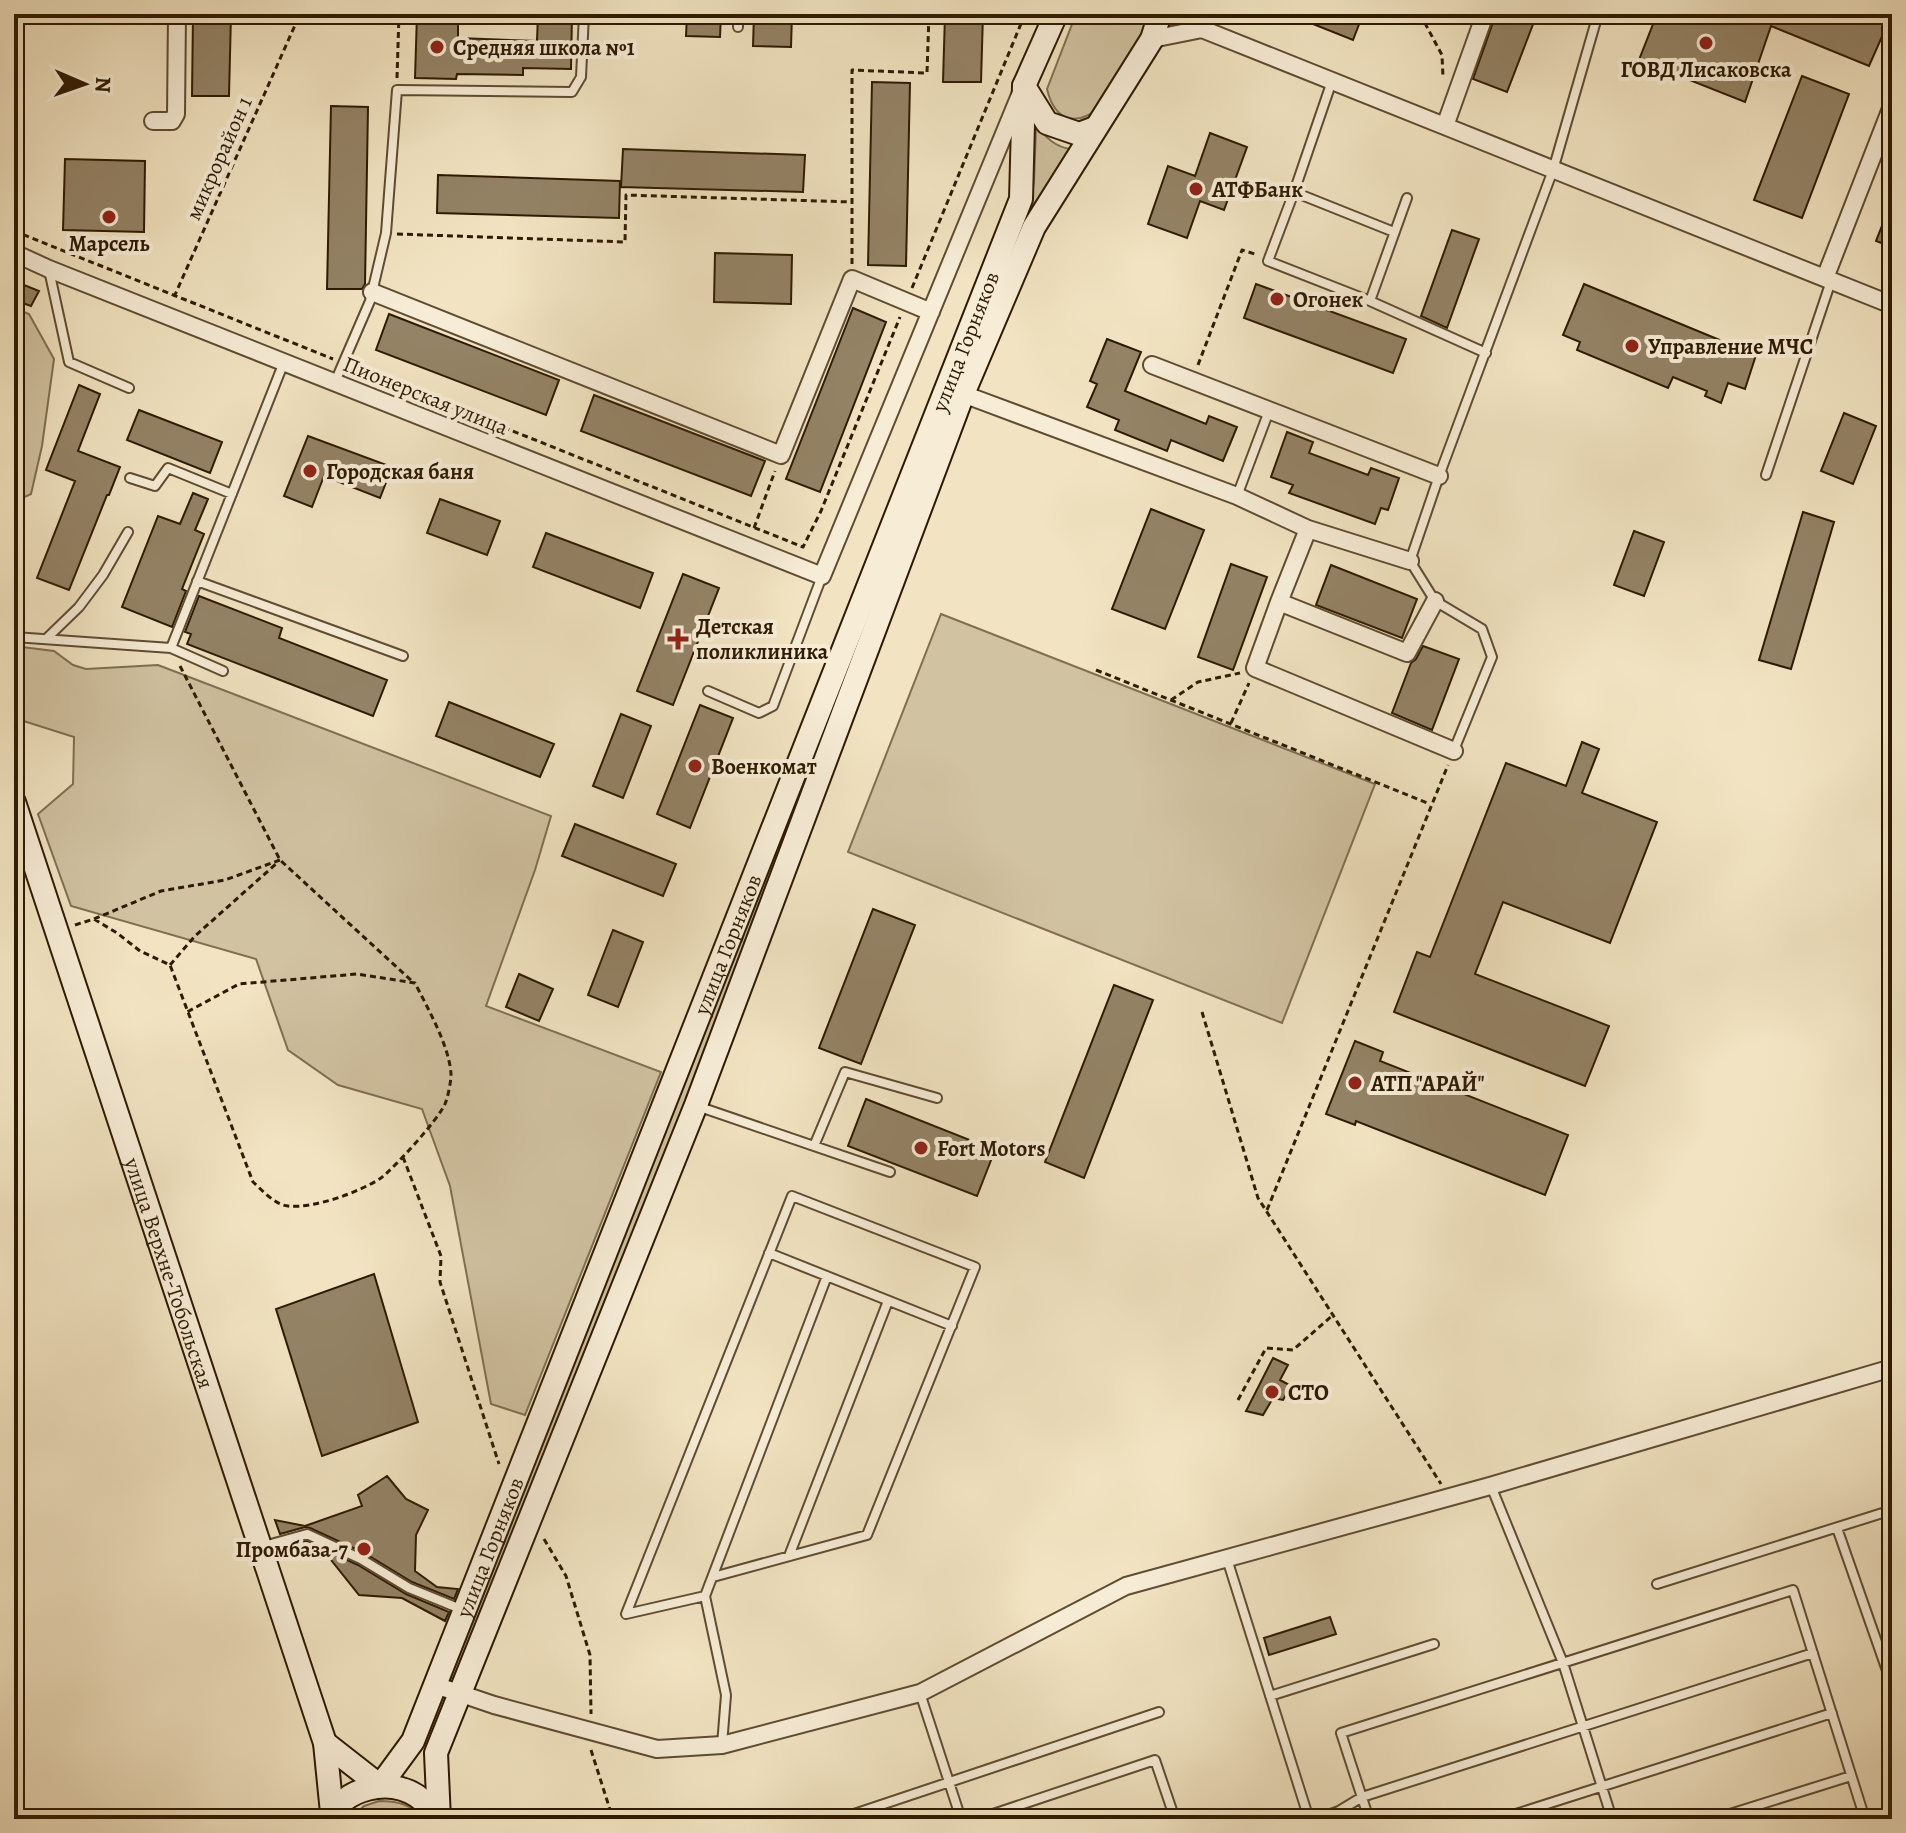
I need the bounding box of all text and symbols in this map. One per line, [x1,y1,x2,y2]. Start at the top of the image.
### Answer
place label: Средняя школа №1 [453,33,635,63]
marker: ГОВД Лисаковска [1697,34,1715,52]
marker: Средняя школа №1 [428,38,446,56]
north arrow [44,44,124,124]
place label: ГОВД Лисаковска [1621,55,1792,85]
text: N [88,76,118,93]
street label: микрорайон 1 [178,92,259,225]
place label: АТФБанк [1211,175,1303,205]
marker: АТФБанк [1187,180,1205,198]
marker: Марсель [100,208,118,226]
place label: Марсель [68,229,150,259]
street label: улица Горняков [924,267,1007,417]
place label: Огонек [1293,285,1364,315]
marker: Огонек [1268,290,1286,308]
place label: Управление МЧС [1648,332,1813,362]
marker: Управление МЧС [1623,337,1641,355]
street label: Пионерская улица [339,349,513,443]
place label: Городская баня [326,457,474,487]
marker: Городская баня [301,462,319,480]
place label: Детская поликлиника [696,612,829,667]
marker: Детская поликлиника [667,628,689,650]
place label: Военкомат [711,752,817,782]
marker: Военкомат [686,757,704,775]
street label: улица Горняков [686,870,769,1020]
place label: АТП "АРАЙ" [1370,1069,1485,1099]
marker: АТП "АРАЙ" [1346,1074,1364,1092]
place label: Fort Motors [937,1134,1045,1164]
marker: Fort Motors [912,1139,930,1157]
street label: улица Верхне-Тобольская [116,1153,221,1393]
place label: СТО [1288,1378,1329,1408]
marker: СТО [1263,1383,1281,1401]
street label: улица Горняков [449,1473,532,1623]
place label: Промбаза-7 [235,1535,349,1565]
marker: Промбаза-7 [355,1540,373,1558]

